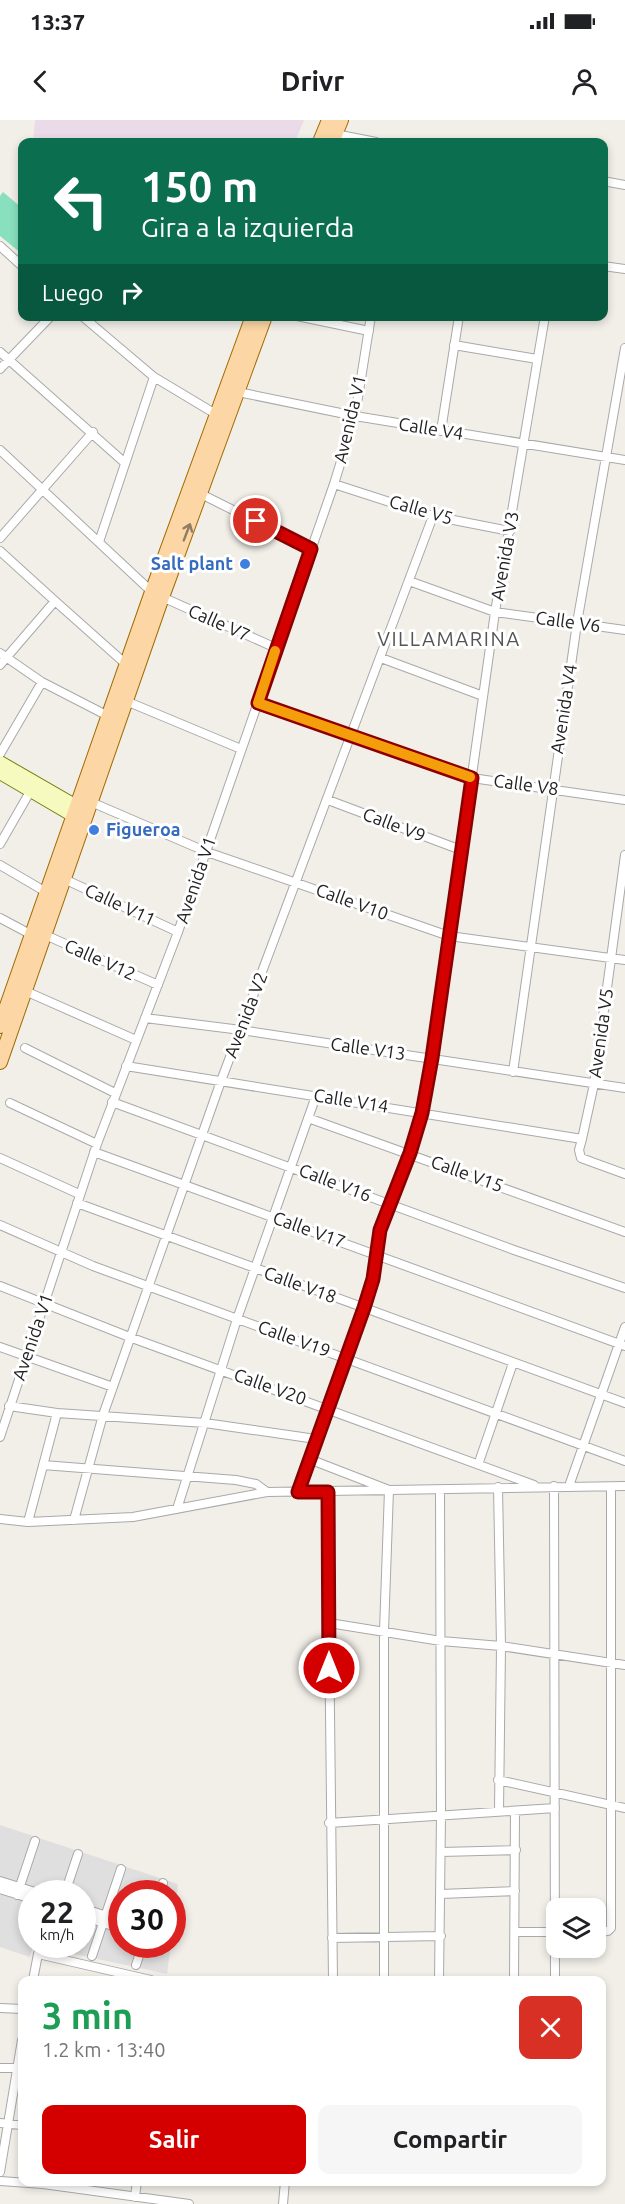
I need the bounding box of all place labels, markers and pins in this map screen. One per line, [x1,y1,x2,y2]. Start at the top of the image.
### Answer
pin [230,495,281,546]
place label: Salt plant [151,553,233,573]
marker: Salt plant [238,557,252,571]
place label: Figueroa [106,819,181,839]
marker: Figueroa [87,823,101,837]

